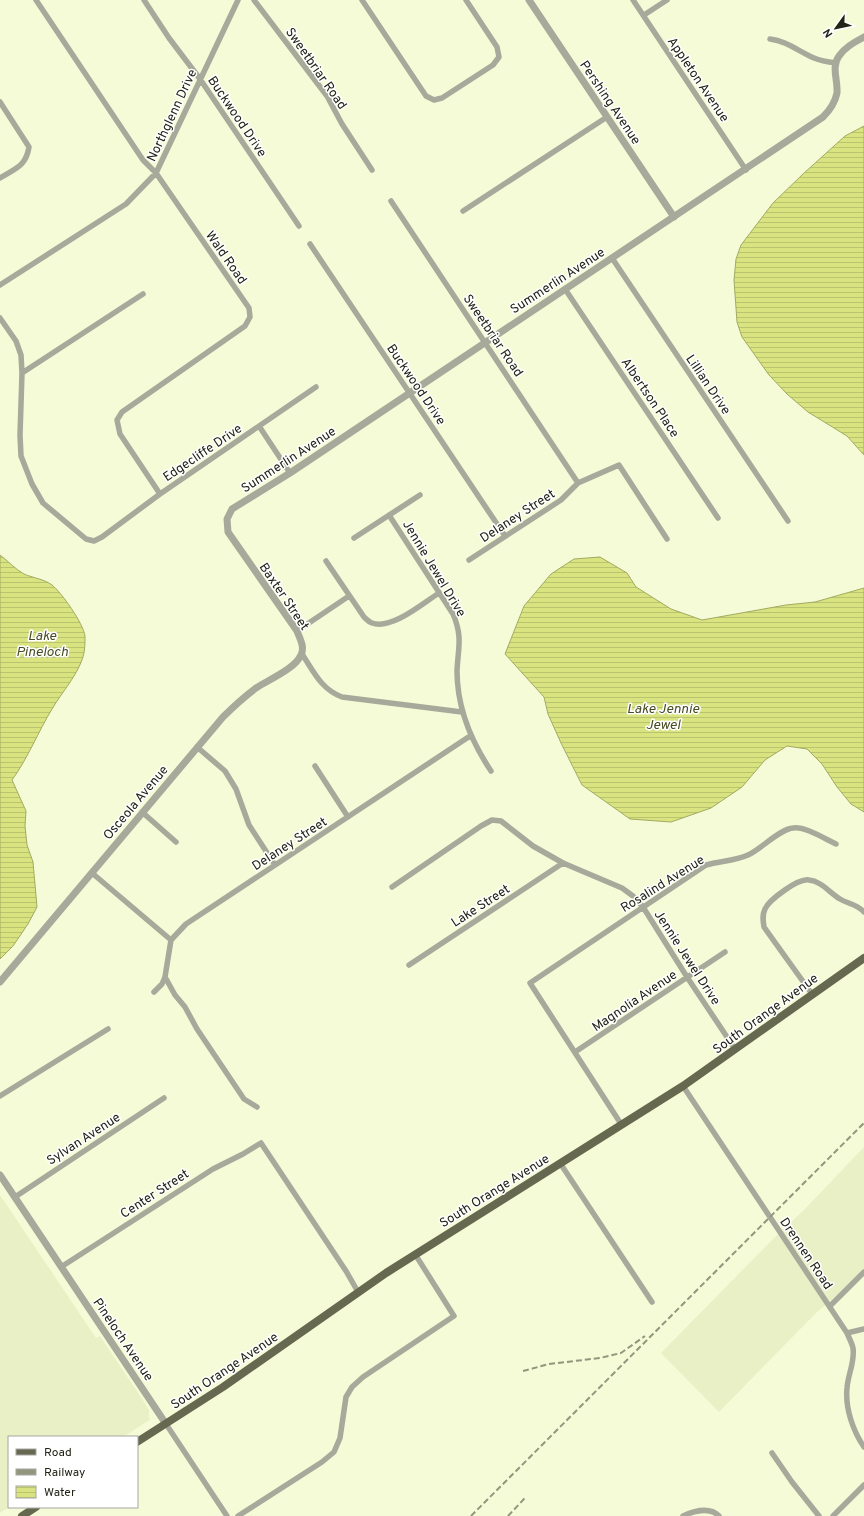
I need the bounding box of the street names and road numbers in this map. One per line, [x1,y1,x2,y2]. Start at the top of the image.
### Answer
street label: Sweetbriar Road [281,25,349,113]
street label: Appleton Avenue [663,35,732,126]
street label: Pershing Avenue [575,58,643,148]
street label: Northglenn Drive [144,67,201,165]
street label: Buckwood Drive [203,74,269,161]
street label: Wald Road [201,228,249,288]
street label: Summerlin Avenue [508,245,608,318]
street label: Sweetbriar Road [459,292,526,380]
street label: Buckwood Drive [382,342,448,429]
street label: Lillian Drive [681,352,733,418]
street label: Albertson Place [617,355,682,441]
street label: Edgecliffe Drive [161,421,246,486]
street label: Summerlin Avenue [239,424,339,497]
street label: Delaney Street [478,486,559,547]
street label: Jennie Jewel Drive [398,518,468,620]
street label: Baxter Street [255,560,312,634]
street label: Osceola Avenue [101,763,172,844]
street label: Delaney Street [250,814,331,875]
street label: Rosalind Avenue [618,853,708,917]
street label: Lake Street [449,882,513,931]
street label: Jennie Jewel Drive [650,908,723,1008]
street label: Magnolia Avenue [590,967,681,1036]
street label: South Orange Avenue [710,971,822,1058]
street label: Sylvan Avenue [44,1110,124,1169]
street label: South Orange Avenue [437,1151,553,1232]
street label: Center Street [118,1167,192,1223]
street label: Drennen Road [775,1215,835,1293]
street label: Pineloch Avenue [89,1296,156,1385]
street label: South Orange Avenue [168,1330,282,1414]

